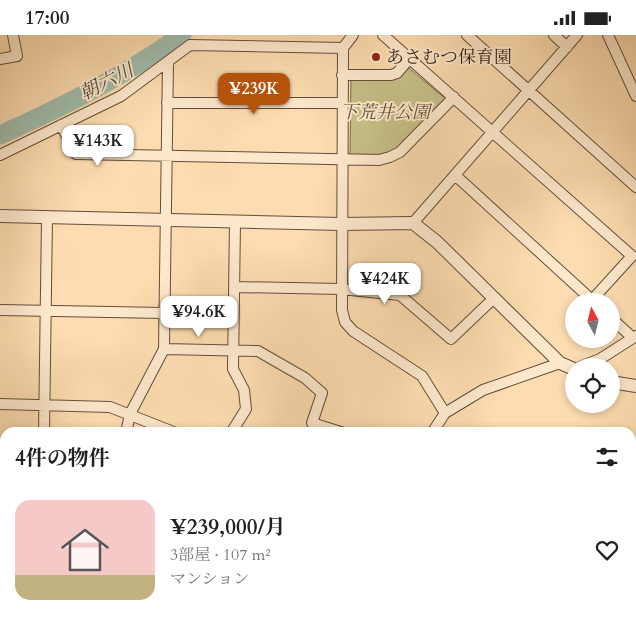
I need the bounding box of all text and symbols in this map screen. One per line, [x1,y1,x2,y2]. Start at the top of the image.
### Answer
text: 17:00 [25,5,69,31]
place label: あさむつ保育園 [386,45,512,70]
marker: あさむつ保育園 [370,51,382,63]
water label: 朝六川 [75,56,140,106]
pin: ¥239K [219,73,289,115]
text: ¥239K [229,78,279,100]
park label: 下荒井公園 [340,100,433,125]
pin: ¥143K [63,125,133,167]
text: ¥143K [73,130,123,152]
pin: ¥424K [350,263,420,305]
text: ¥424K [360,268,410,290]
north arrow [565,293,620,347]
map controls [565,293,620,413]
pin: ¥94.6K [158,295,240,338]
text: ¥94.6K [172,301,226,323]
button: locate [565,358,620,413]
icon: filters [593,443,621,471]
text: 4件の物件 [15,444,110,473]
text: ¥239,000/月 [170,513,286,542]
icon: home [55,520,115,580]
icon: heart [593,536,621,564]
text: 3部屋 · 107 m² [170,544,271,566]
text: マンション [170,568,249,590]

